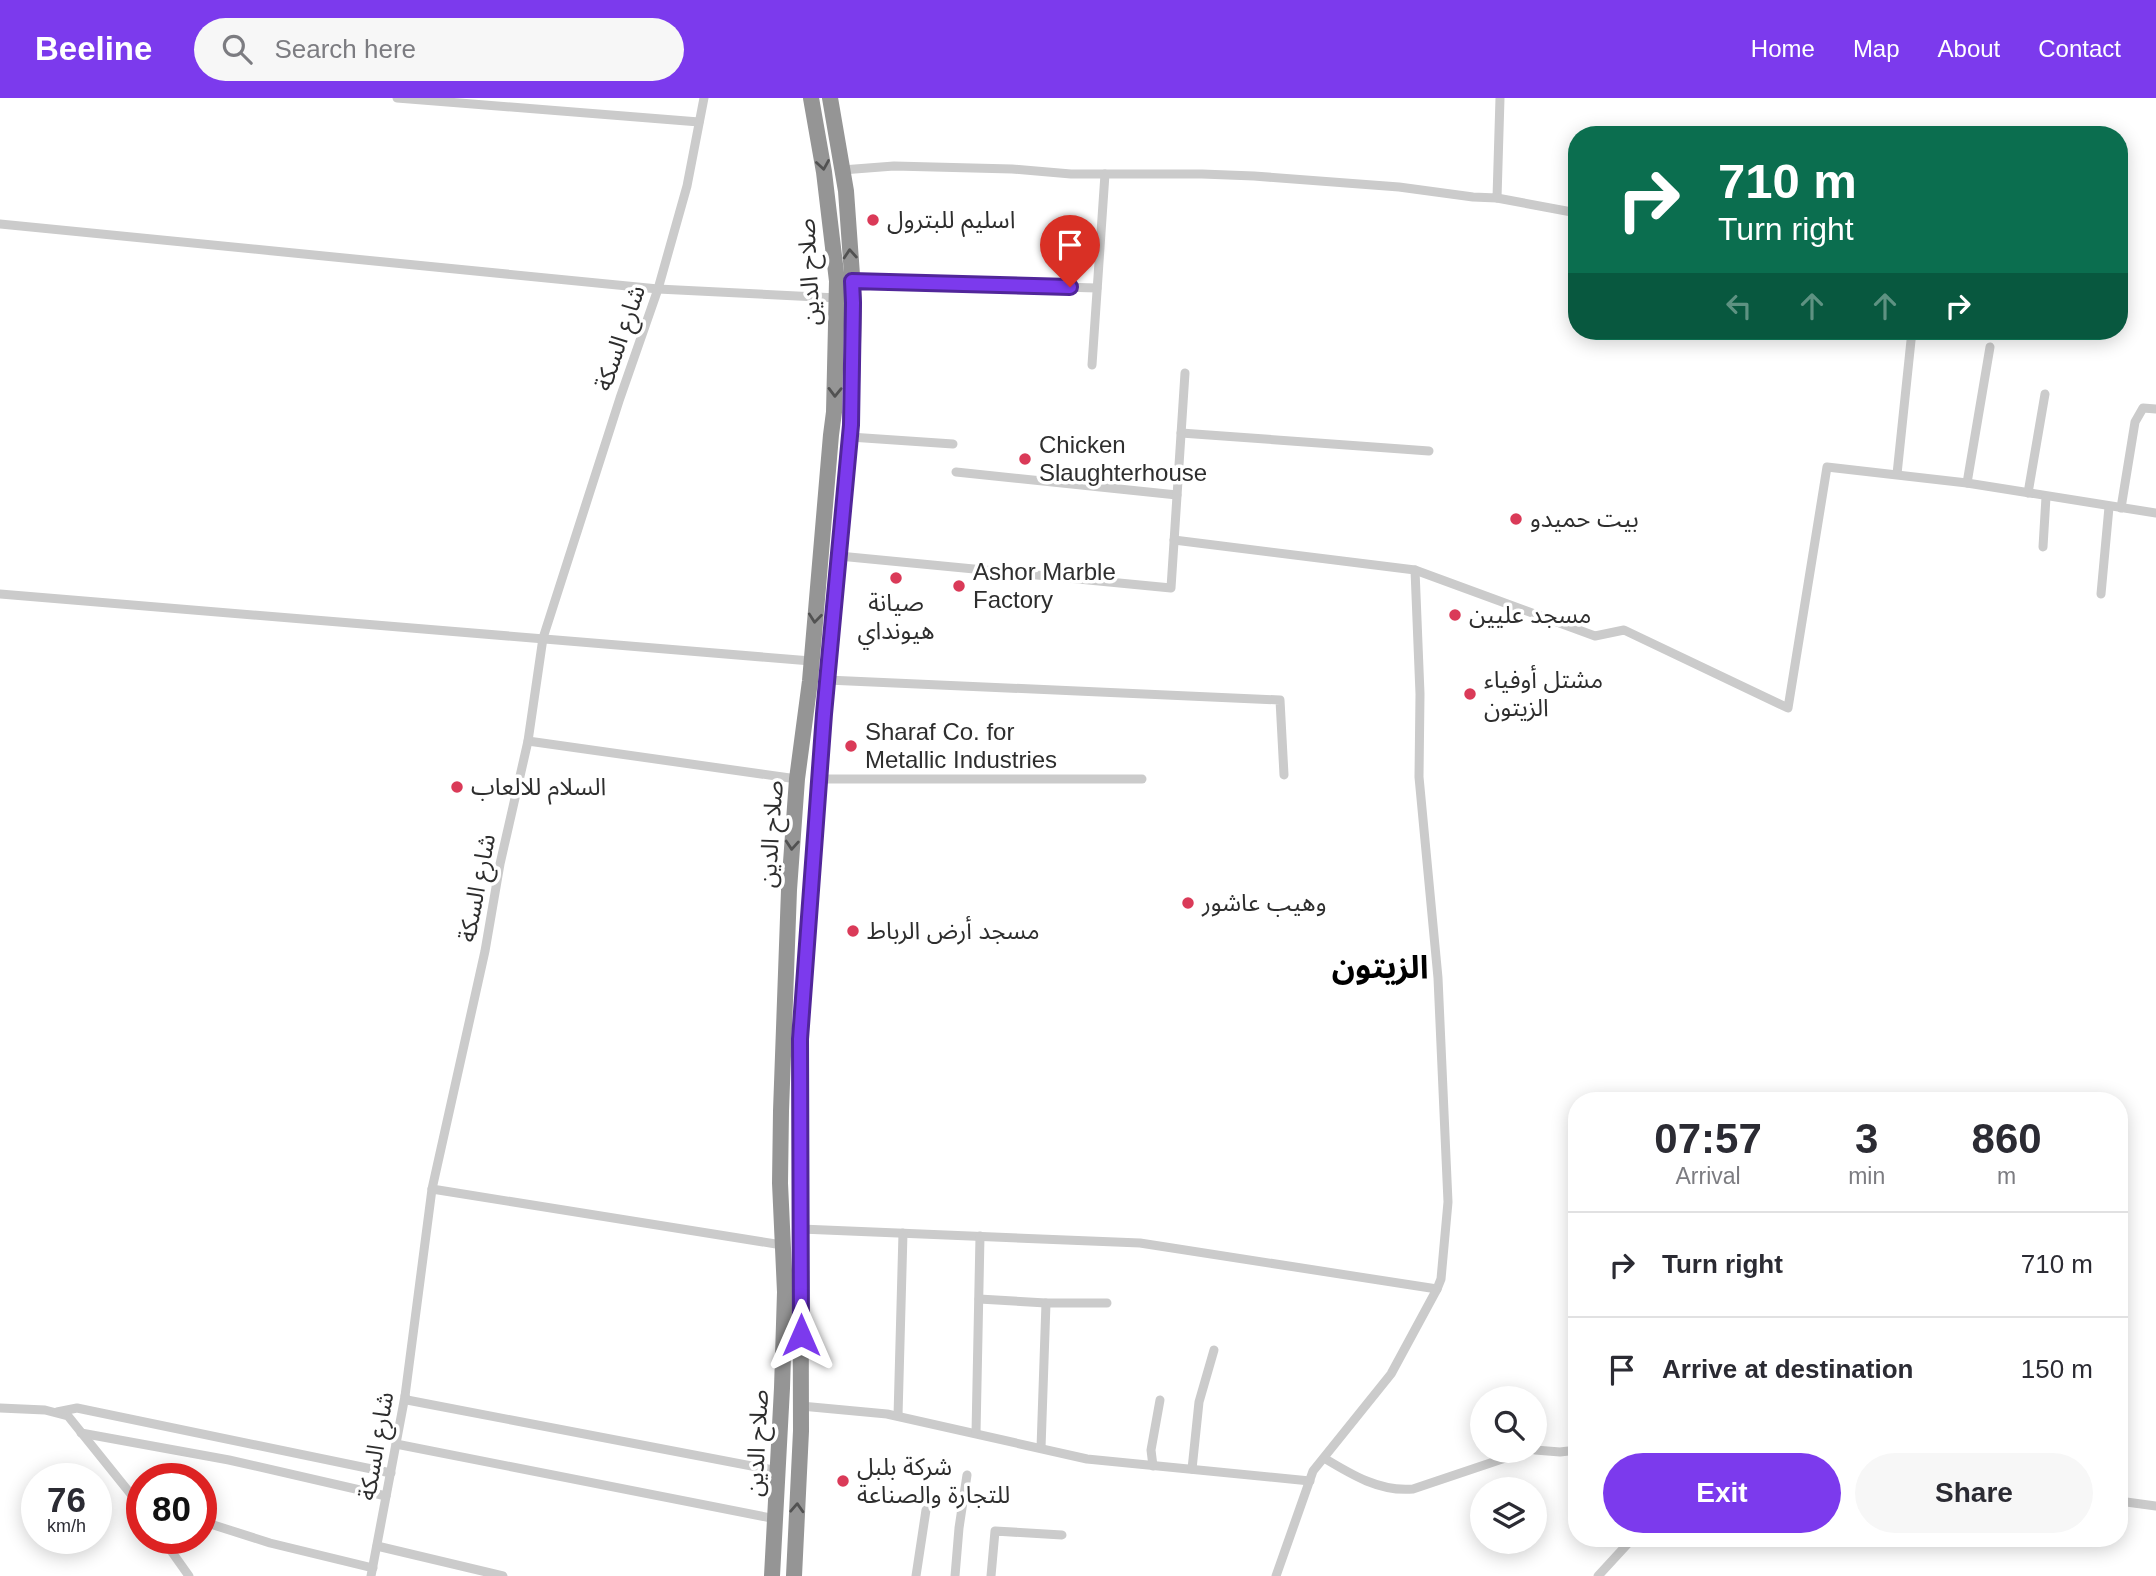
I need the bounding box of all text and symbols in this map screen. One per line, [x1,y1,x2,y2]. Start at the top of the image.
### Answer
search box [194,18,684,81]
text: Beeline [35,30,152,67]
icon: search [218,30,256,68]
text: Search here [274,34,416,64]
text: Home [1751,35,1815,62]
text: Map [1853,35,1900,62]
text: About [1938,35,2000,62]
text: Contact [2038,35,2121,62]
icon: right [1603,154,1694,245]
text: 710 m [1718,154,1857,208]
one-way arrow [815,159,830,171]
place label: اسليم للبترول [887,206,1015,237]
text: Turn right [1718,211,1854,247]
marker: اسليم للبترول [865,212,881,228]
pin [1040,215,1100,287]
street label: صلاح الدين [792,217,829,326]
icon: arrive [1051,226,1089,264]
one-way arrow [843,248,858,259]
street label: شارع السكة [589,282,654,395]
icon: left [1720,287,1758,325]
icon: ahead [1793,287,1831,325]
icon: ahead [1866,287,1904,325]
icon: right [1939,287,1977,325]
one-way arrow [827,387,842,398]
place label: Chicken Slaughterhouse [1039,431,1207,486]
marker: Chicken Slaughterhouse [1017,451,1033,467]
place label: بيت حميدو [1530,505,1639,533]
marker: بيت حميدو [1508,511,1524,527]
place label: Ashor Marble Factory [973,558,1116,613]
marker: صيانة هيونداي [888,570,904,586]
marker: Ashor Marble Factory [951,578,967,594]
place label: صيانة هيونداي [857,589,935,650]
place label: مسجد عليين [1469,601,1591,628]
marker: مسجد عليين [1447,607,1463,623]
one-way arrow [808,613,823,624]
place label: مشتل أوفياء الزيتون [1484,664,1603,722]
marker: مشتل أوفياء الزيتون [1462,686,1478,702]
place label: Sharaf Co. for Metallic Industries [865,718,1057,773]
marker: Sharaf Co. for Metallic Industries [843,738,859,754]
place label: السلام للالعاب [471,773,606,805]
marker: السلام للالعاب [449,779,465,795]
street label: صلاح الدين [753,779,792,889]
street label: شارع السكة [453,832,504,945]
one-way arrow [785,839,800,850]
place label: وهيب عاشور [1201,889,1326,917]
marker: وهيب عاشور [1180,895,1196,911]
place label: مسجد أرض الرباط [867,915,1040,945]
marker: مسجد أرض الرباط [845,923,861,939]
district label: الزيتون [1332,949,1428,986]
text: 07:57 [1654,1115,1762,1162]
text: 3 [1855,1115,1878,1162]
text: 860 [1972,1115,2042,1162]
text: Arrival [1675,1163,1741,1189]
text: min [1848,1163,1885,1189]
text: m [1997,1163,2016,1189]
icon: right [1603,1246,1641,1284]
text: Turn right [1662,1249,1783,1279]
text: 710 m [2021,1249,2093,1279]
position arrow [764,1298,838,1372]
icon: arrive [1603,1351,1641,1389]
text: Arrive at destination [1662,1354,1913,1384]
text: 150 m [2021,1354,2093,1384]
map controls [1470,1386,1547,1554]
button: search [1470,1386,1547,1463]
street label: صلاح الدين [740,1389,777,1498]
street label: شارع السكة [353,1390,402,1503]
place label: شركة بلبل للتجارة والصناعة [857,1453,1010,1509]
button: Exit [1603,1453,1841,1533]
button: Share [1855,1453,2093,1533]
speed limit sign: 80 [126,1463,217,1554]
marker: شركة بلبل للتجارة والصناعة [835,1473,851,1489]
button: layers [1470,1477,1547,1554]
text: 76 [47,1480,86,1519]
one-way arrow [790,1502,805,1513]
text: km/h [47,1516,86,1536]

